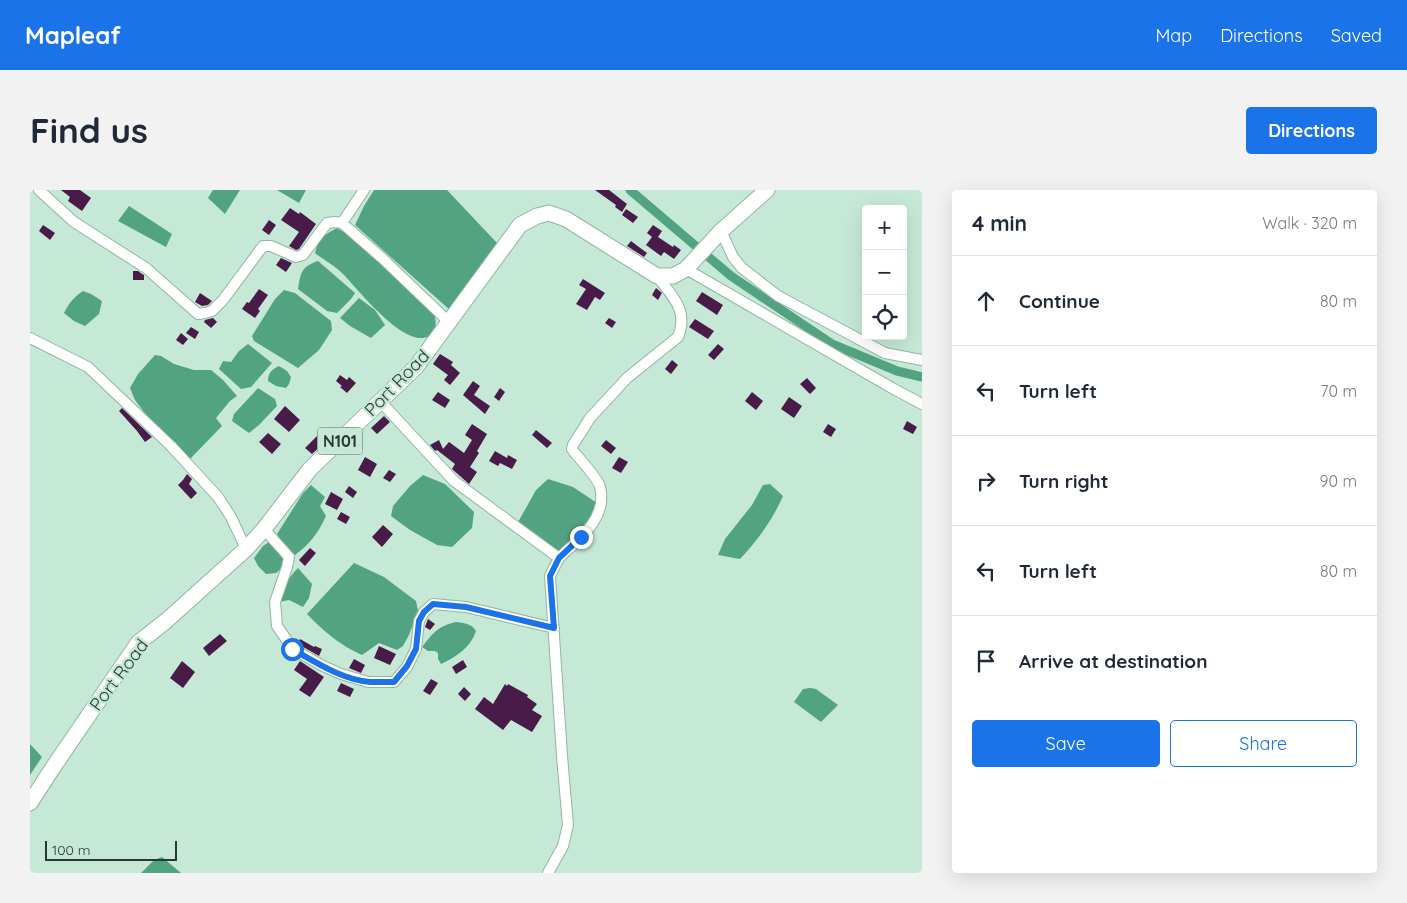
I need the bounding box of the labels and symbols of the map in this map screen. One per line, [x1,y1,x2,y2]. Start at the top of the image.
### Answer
street label: Port Road [359,344,434,421]
road number: N101 [318,428,362,454]
route end [570,526,593,549]
street label: Port Road [84,634,153,715]
route start [281,638,304,661]
scale bar [45,838,178,861]

